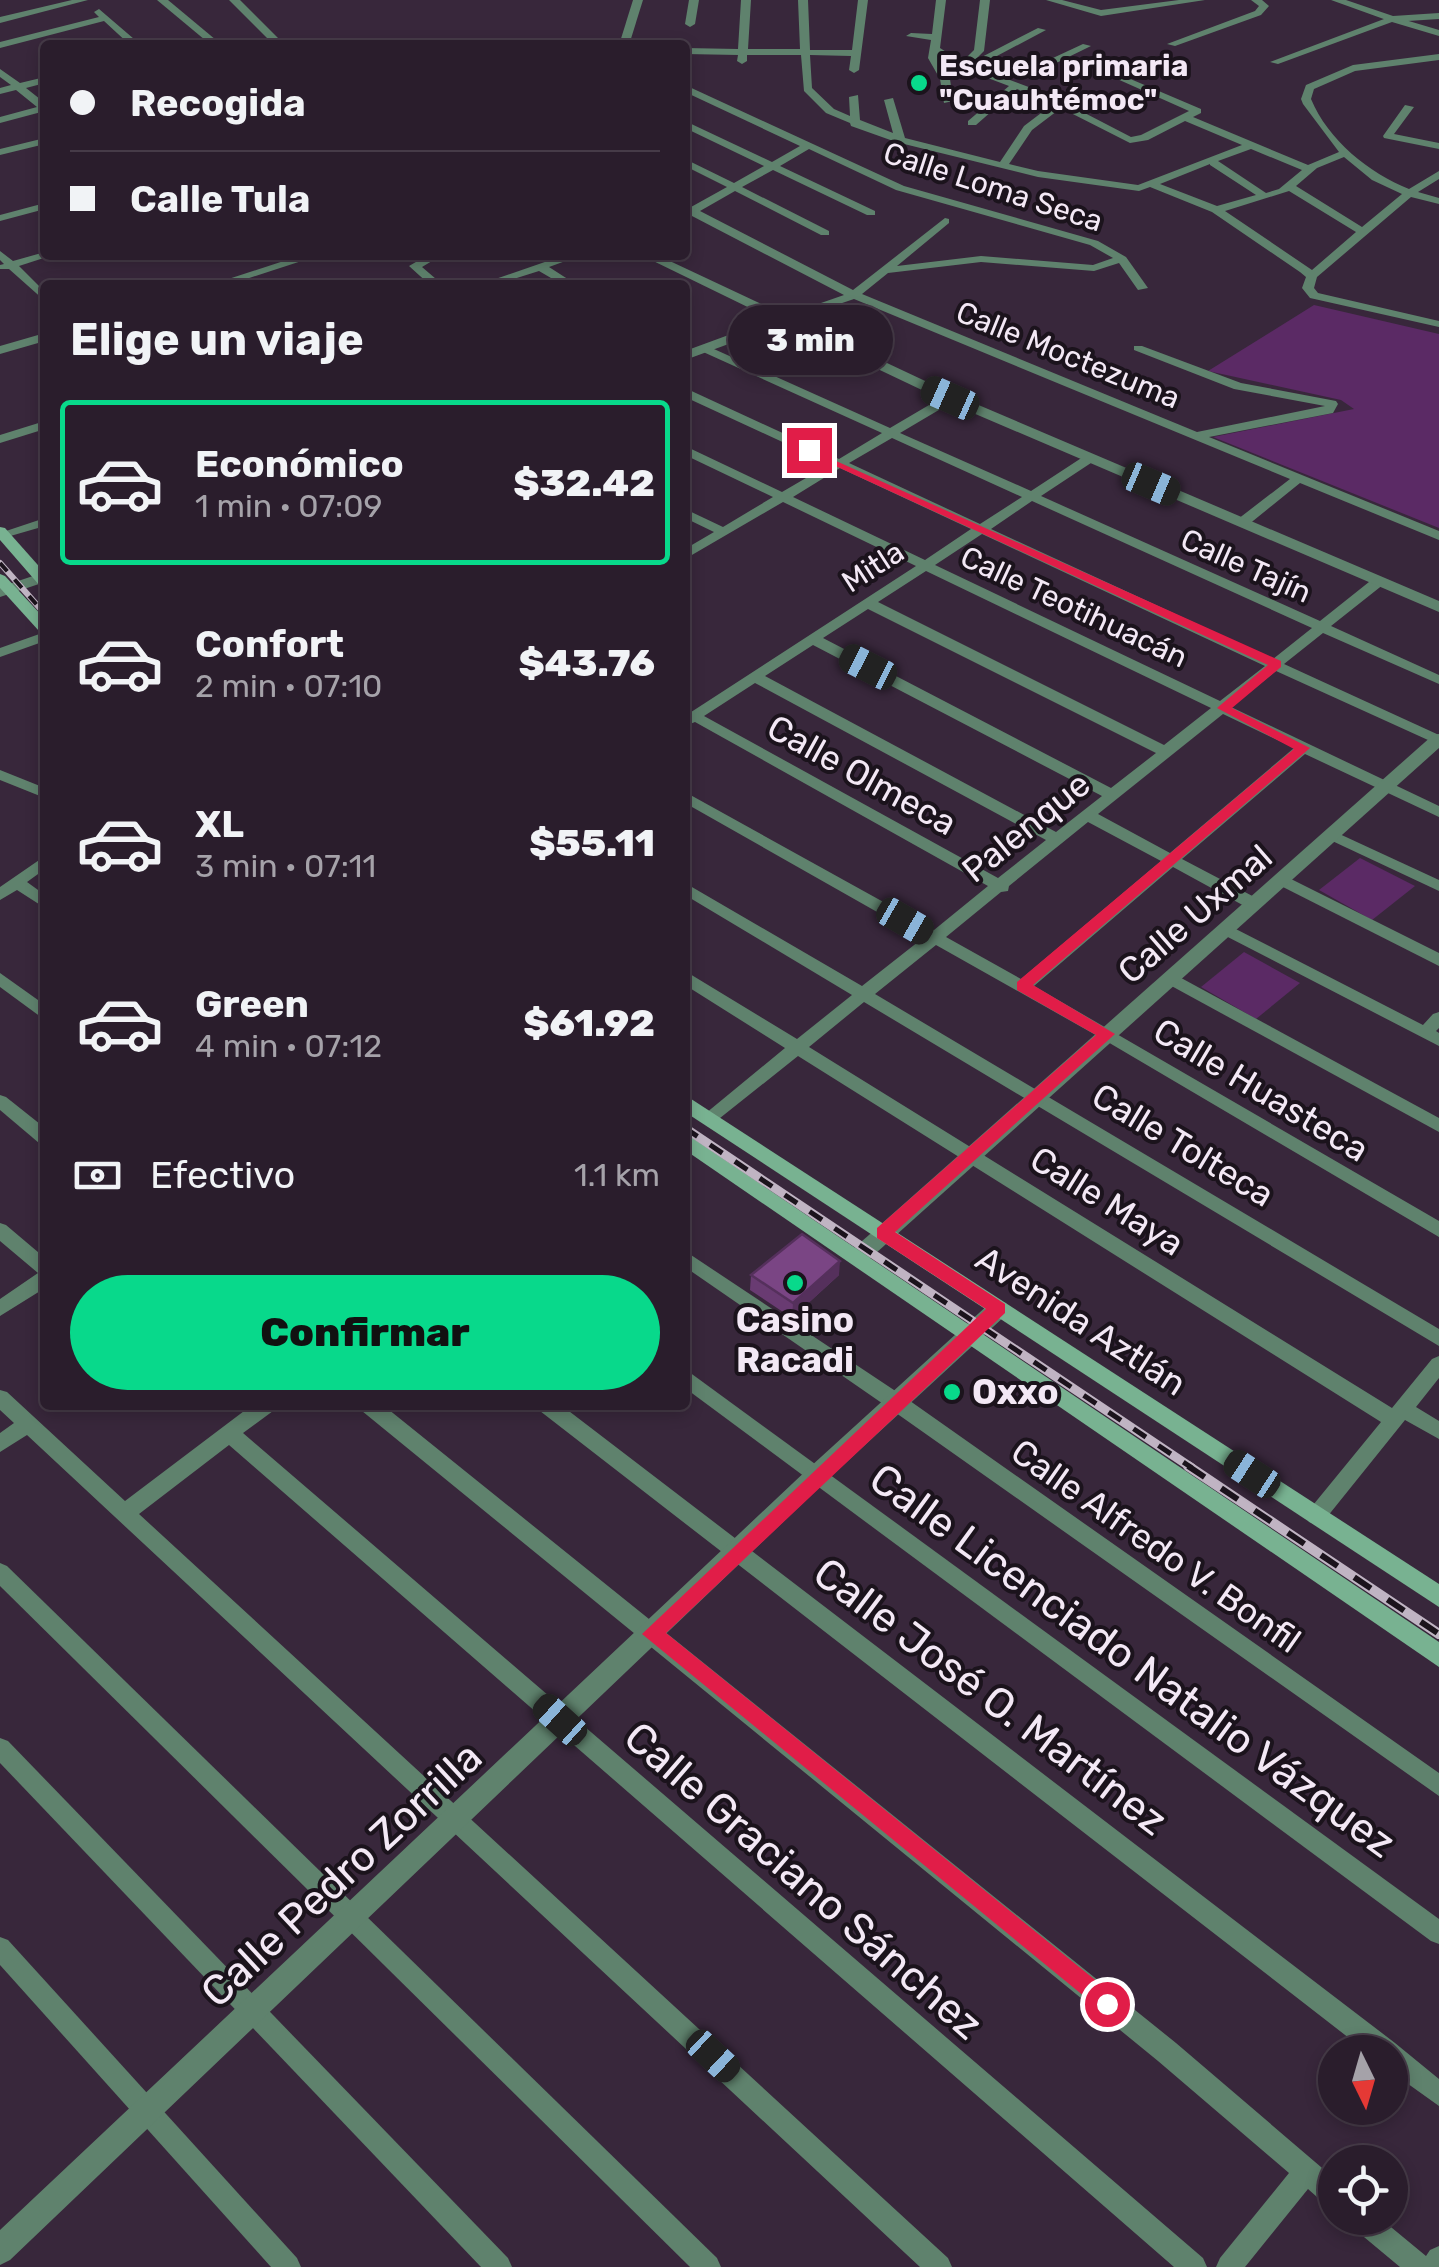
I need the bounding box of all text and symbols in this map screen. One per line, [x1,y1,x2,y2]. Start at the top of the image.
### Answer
place label: Escuela primaria "Cuauhtémoc" [939,48,1188,118]
marker: Escuela primaria "Cuauhtémoc" [908,72,930,94]
text: Recogida [130,80,306,126]
street label: Calle Loma Seca [879,135,1107,239]
text: Calle Tula [130,176,310,222]
street label: Calle Moctezuma [951,294,1185,416]
callout: 3 min [726,305,892,375]
text: Elige un viaje [70,313,364,366]
text: 3 min [766,321,855,359]
car [916,372,984,424]
route end [787,428,832,473]
icon: car [75,438,165,528]
text: Económico [195,441,404,487]
car [1118,458,1184,510]
text: $32.42 [513,460,655,506]
text: 1 min · 07:09 [195,487,383,525]
street label: Calle Tajín [1175,521,1317,611]
street label: Mitla [835,534,911,600]
street label: Calle Teotihuacán [955,539,1193,675]
icon: car [75,618,165,708]
text: Confort [195,621,344,667]
text: $43.76 [518,640,655,686]
car [834,640,902,694]
text: 2 min · 07:10 [195,667,382,705]
street label: Calle Olmeca [760,706,964,844]
street label: Palenque [954,763,1098,891]
icon: car [75,798,165,888]
text: XL [195,801,244,847]
text: $55.11 [529,820,655,866]
street label: Calle Uxmal [1109,836,1281,992]
text: 3 min · 07:11 [195,847,376,885]
car [872,893,938,949]
icon: car [75,978,165,1068]
text: Green [195,981,309,1027]
text: $61.92 [523,1000,655,1046]
street label: Calle Huasteca [1146,1009,1376,1171]
text: 4 min · 07:12 [195,1027,382,1065]
street label: Calle Tolteca [1085,1074,1281,1216]
street label: Calle Maya [1023,1137,1191,1265]
icon: cash [70,1148,125,1203]
text: Efectivo [150,1152,295,1198]
text: 1.1 km [574,1156,660,1194]
street label: Avenida Aztlán [968,1237,1194,1405]
marker: Casino Racadi [784,1272,806,1294]
button: Confirmar [70,1275,660,1390]
place label: Casino Racadi [736,1299,854,1381]
place label: Oxxo [972,1371,1059,1413]
marker: Oxxo [941,1381,963,1403]
street label: Calle Alfredo V. Bonfil [1003,1430,1309,1662]
car [1219,1445,1285,1503]
street label: Calle Licenciado Natalio Vázquez [860,1453,1405,1868]
street label: Calle José O. Martínez [804,1548,1177,1846]
car [528,1689,592,1751]
street label: Calle Graciano Sánchez [614,1712,992,2050]
street label: Calle Pedro Zorrilla [191,1732,492,2017]
route start [1085,1982,1130,2027]
car [681,2025,745,2087]
north arrow [1318,2035,1408,2125]
map controls [1318,2035,1408,2235]
button: locate [1318,2145,1408,2235]

